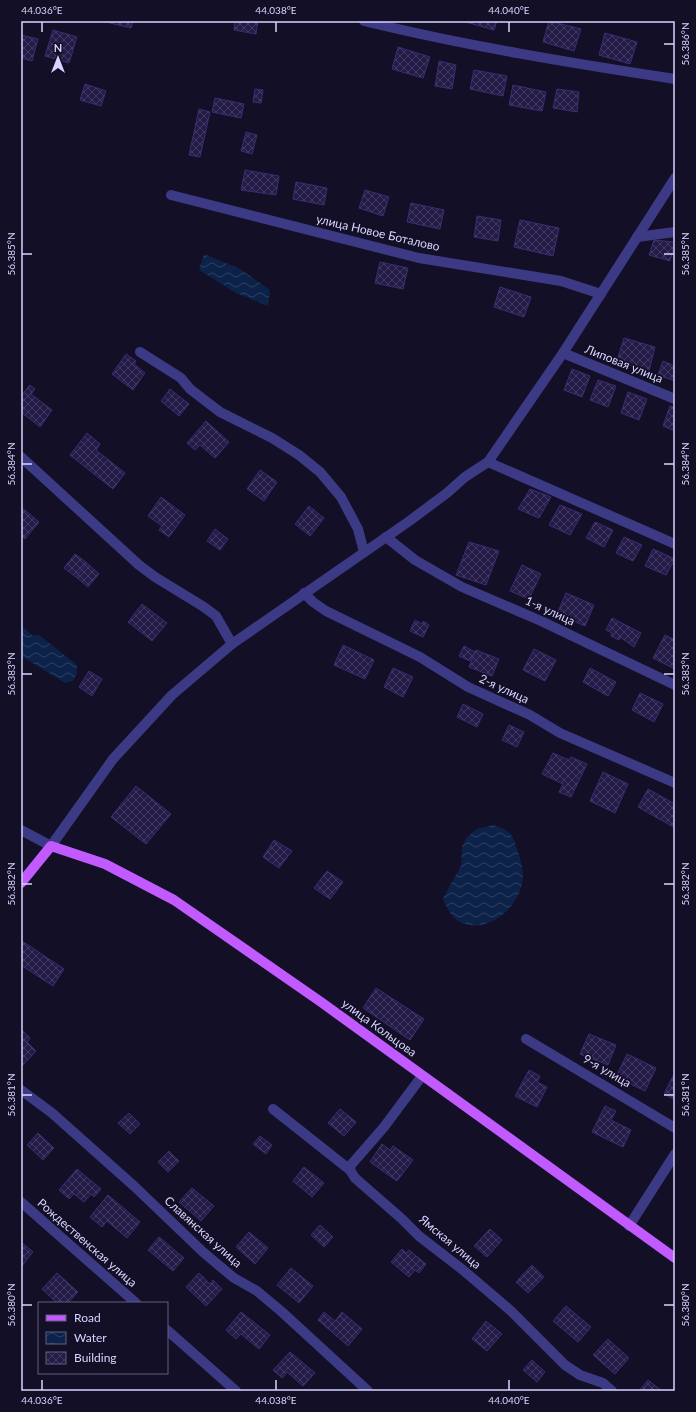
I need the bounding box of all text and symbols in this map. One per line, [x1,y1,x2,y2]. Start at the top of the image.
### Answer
text: 44.036°E [21,4,63,16]
text: 44.038°E [255,4,297,16]
text: 44.040°E [488,4,530,16]
text: 56.386°N [679,22,691,66]
north arrow [38,38,78,78]
text: N [54,41,62,54]
street label: улица Новое Боталово [315,211,442,254]
text: 56.385°N [5,232,17,276]
text: 56.385°N [679,232,691,276]
street label: Липовая улица [582,341,665,386]
text: 56.384°N [5,442,17,486]
text: 56.384°N [679,442,691,486]
street label: 1-я улица [523,593,578,629]
text: 56.383°N [5,652,17,696]
text: 56.383°N [679,652,691,696]
street label: 2-я улица [477,671,532,707]
text: 56.382°N [5,862,17,906]
text: 56.382°N [679,862,691,906]
street label: улица Кольцова [339,995,420,1060]
street label: 9-я улица [580,1051,634,1090]
text: 56.381°N [5,1073,17,1117]
text: 56.381°N [679,1073,691,1117]
street label: Славянская улица [161,1193,245,1270]
street label: Рождественская улица [34,1195,140,1290]
street label: Ямская улица [416,1211,484,1272]
text: 56.380°N [5,1283,17,1327]
text: 56.380°N [679,1283,691,1327]
legend [38,1302,168,1374]
text: Road [74,1310,101,1325]
text: Water [74,1330,107,1345]
text: Building [74,1350,117,1365]
text: 44.036°E [21,1394,63,1406]
text: 44.038°E [255,1394,297,1406]
text: 44.040°E [488,1394,530,1406]

